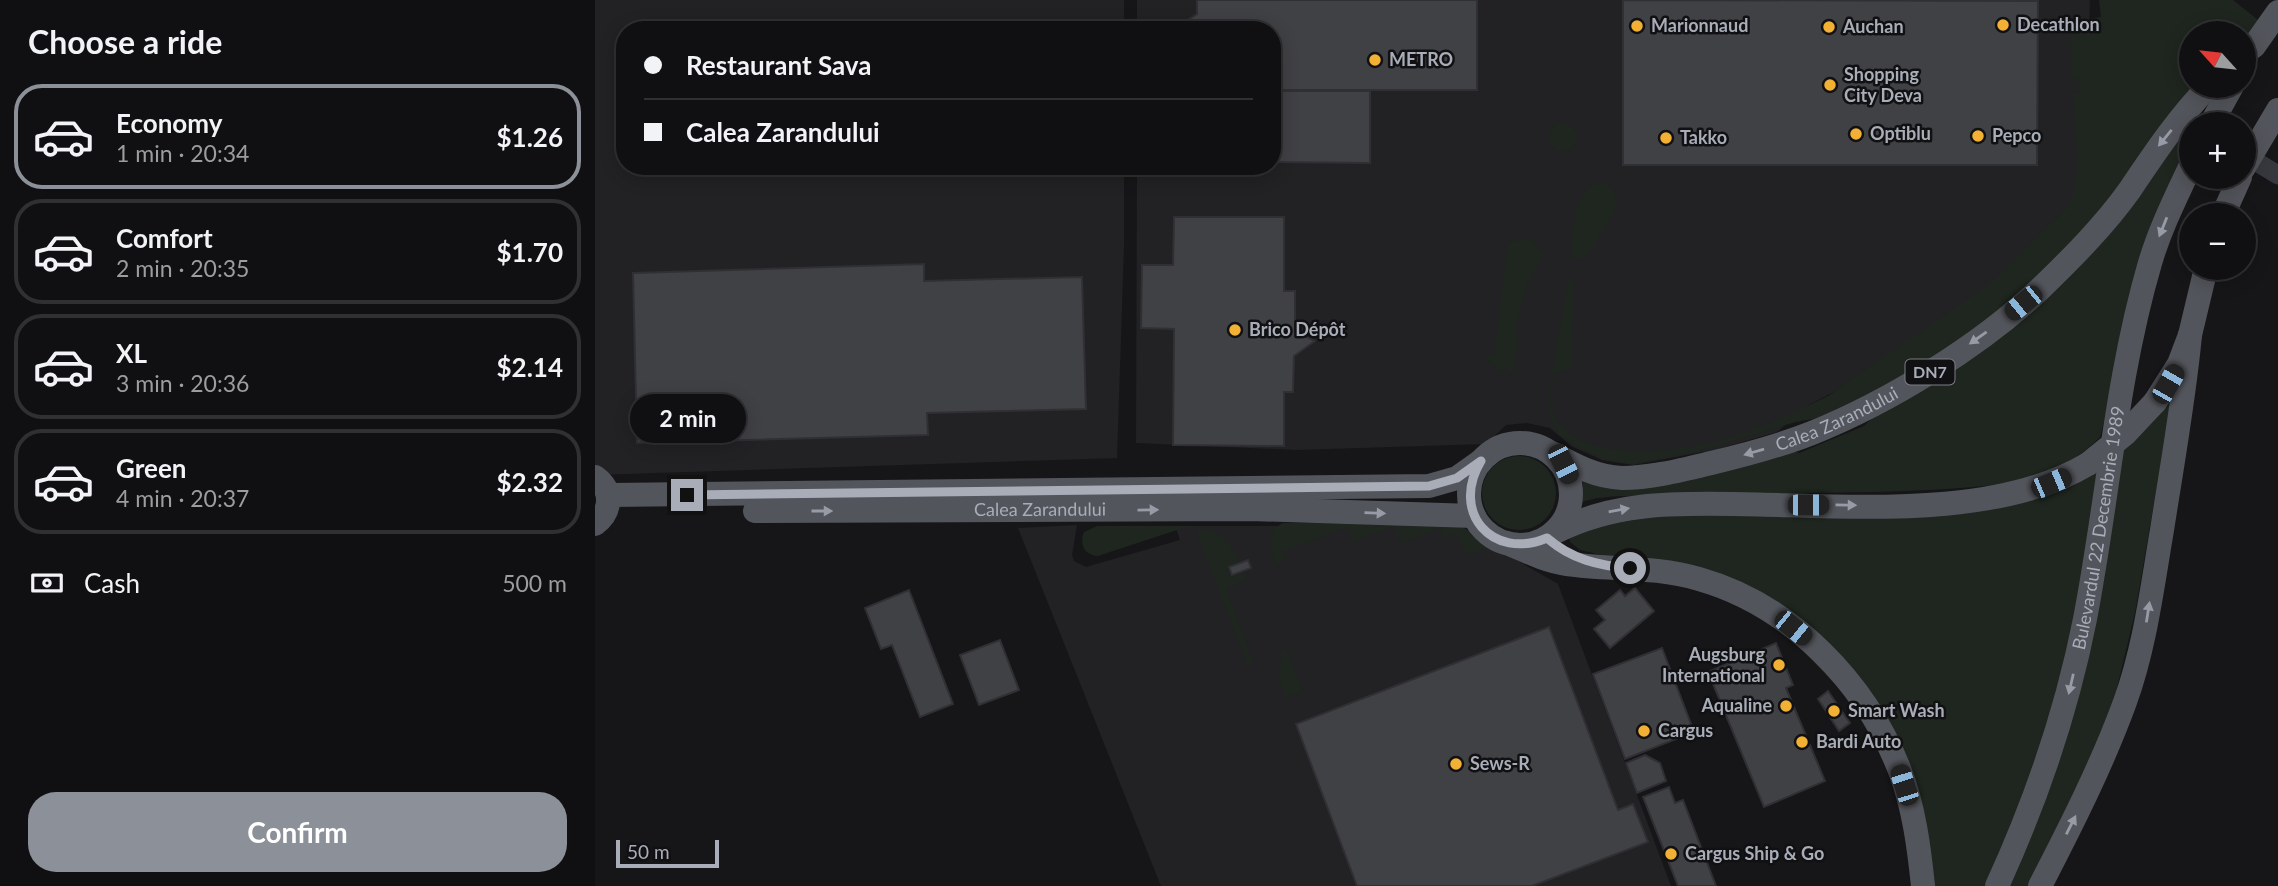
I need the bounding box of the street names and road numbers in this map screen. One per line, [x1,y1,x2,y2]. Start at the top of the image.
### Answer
road number: DN7 [1905,360,1955,384]
street label: Calea Zarandului [1772,381,1902,455]
street label: Bulevardul 22 Decembrie 1989 [2067,404,2129,652]
street label: Calea Zarandului [974,498,1106,520]

